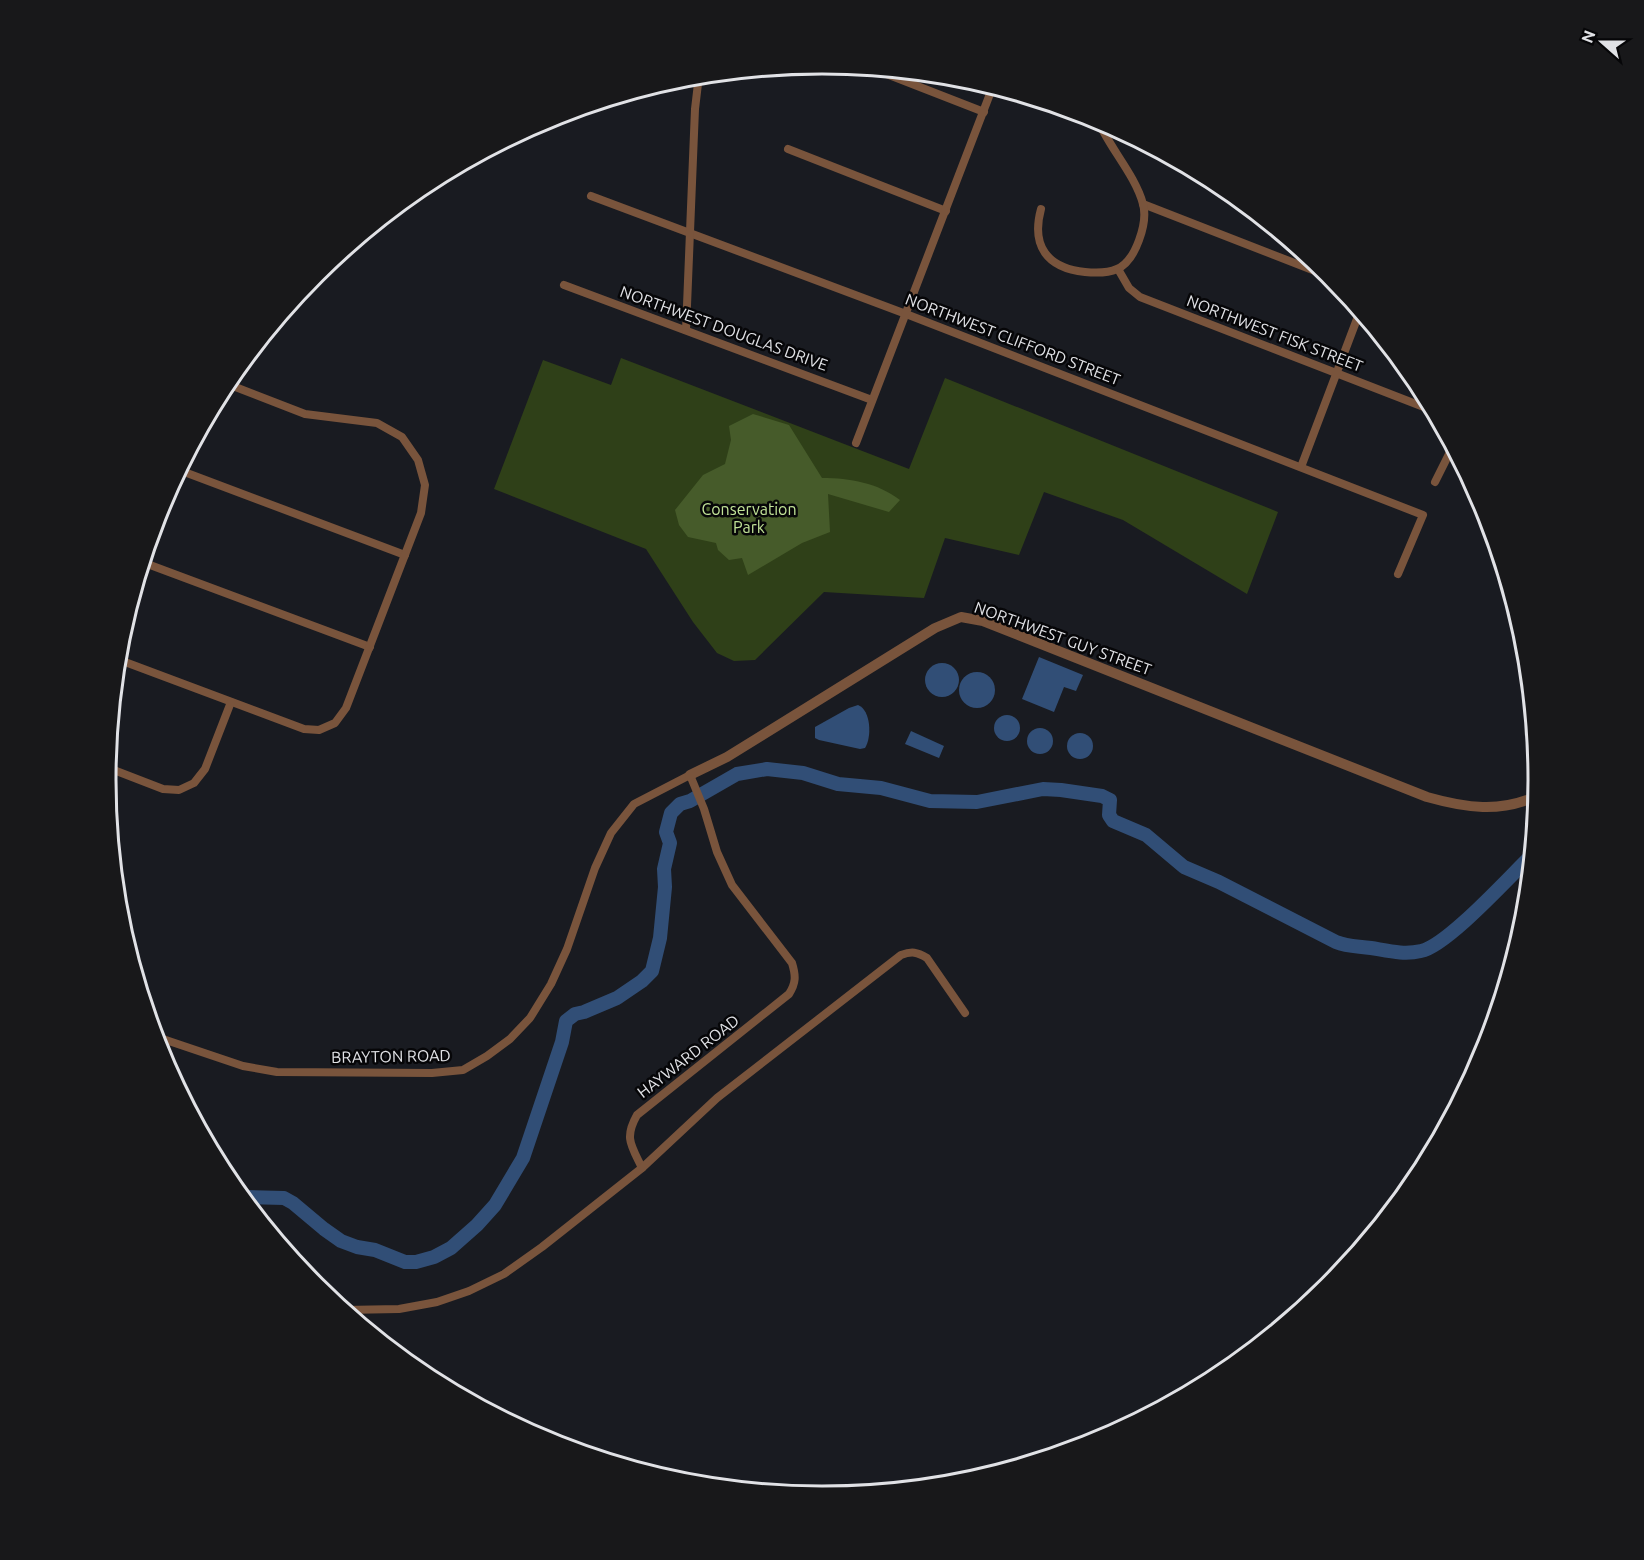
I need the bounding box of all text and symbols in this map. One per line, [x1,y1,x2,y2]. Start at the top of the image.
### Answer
north arrow [1572,12,1632,72]
text: N [1577,28,1599,45]
street label: NORTHWEST DOUGLAS DRIVE [618,282,830,374]
street label: NORTHWEST CLIFFORD STREET [903,290,1123,388]
street label: NORTHWEST FISK STREET [1185,291,1366,375]
park label: Conservation Park [701,500,797,536]
street label: NORTHWEST GUY STREET [972,598,1154,678]
street label: HAYWARD ROAD [634,1011,742,1101]
street label: BRAYTON ROAD [331,1046,451,1066]

